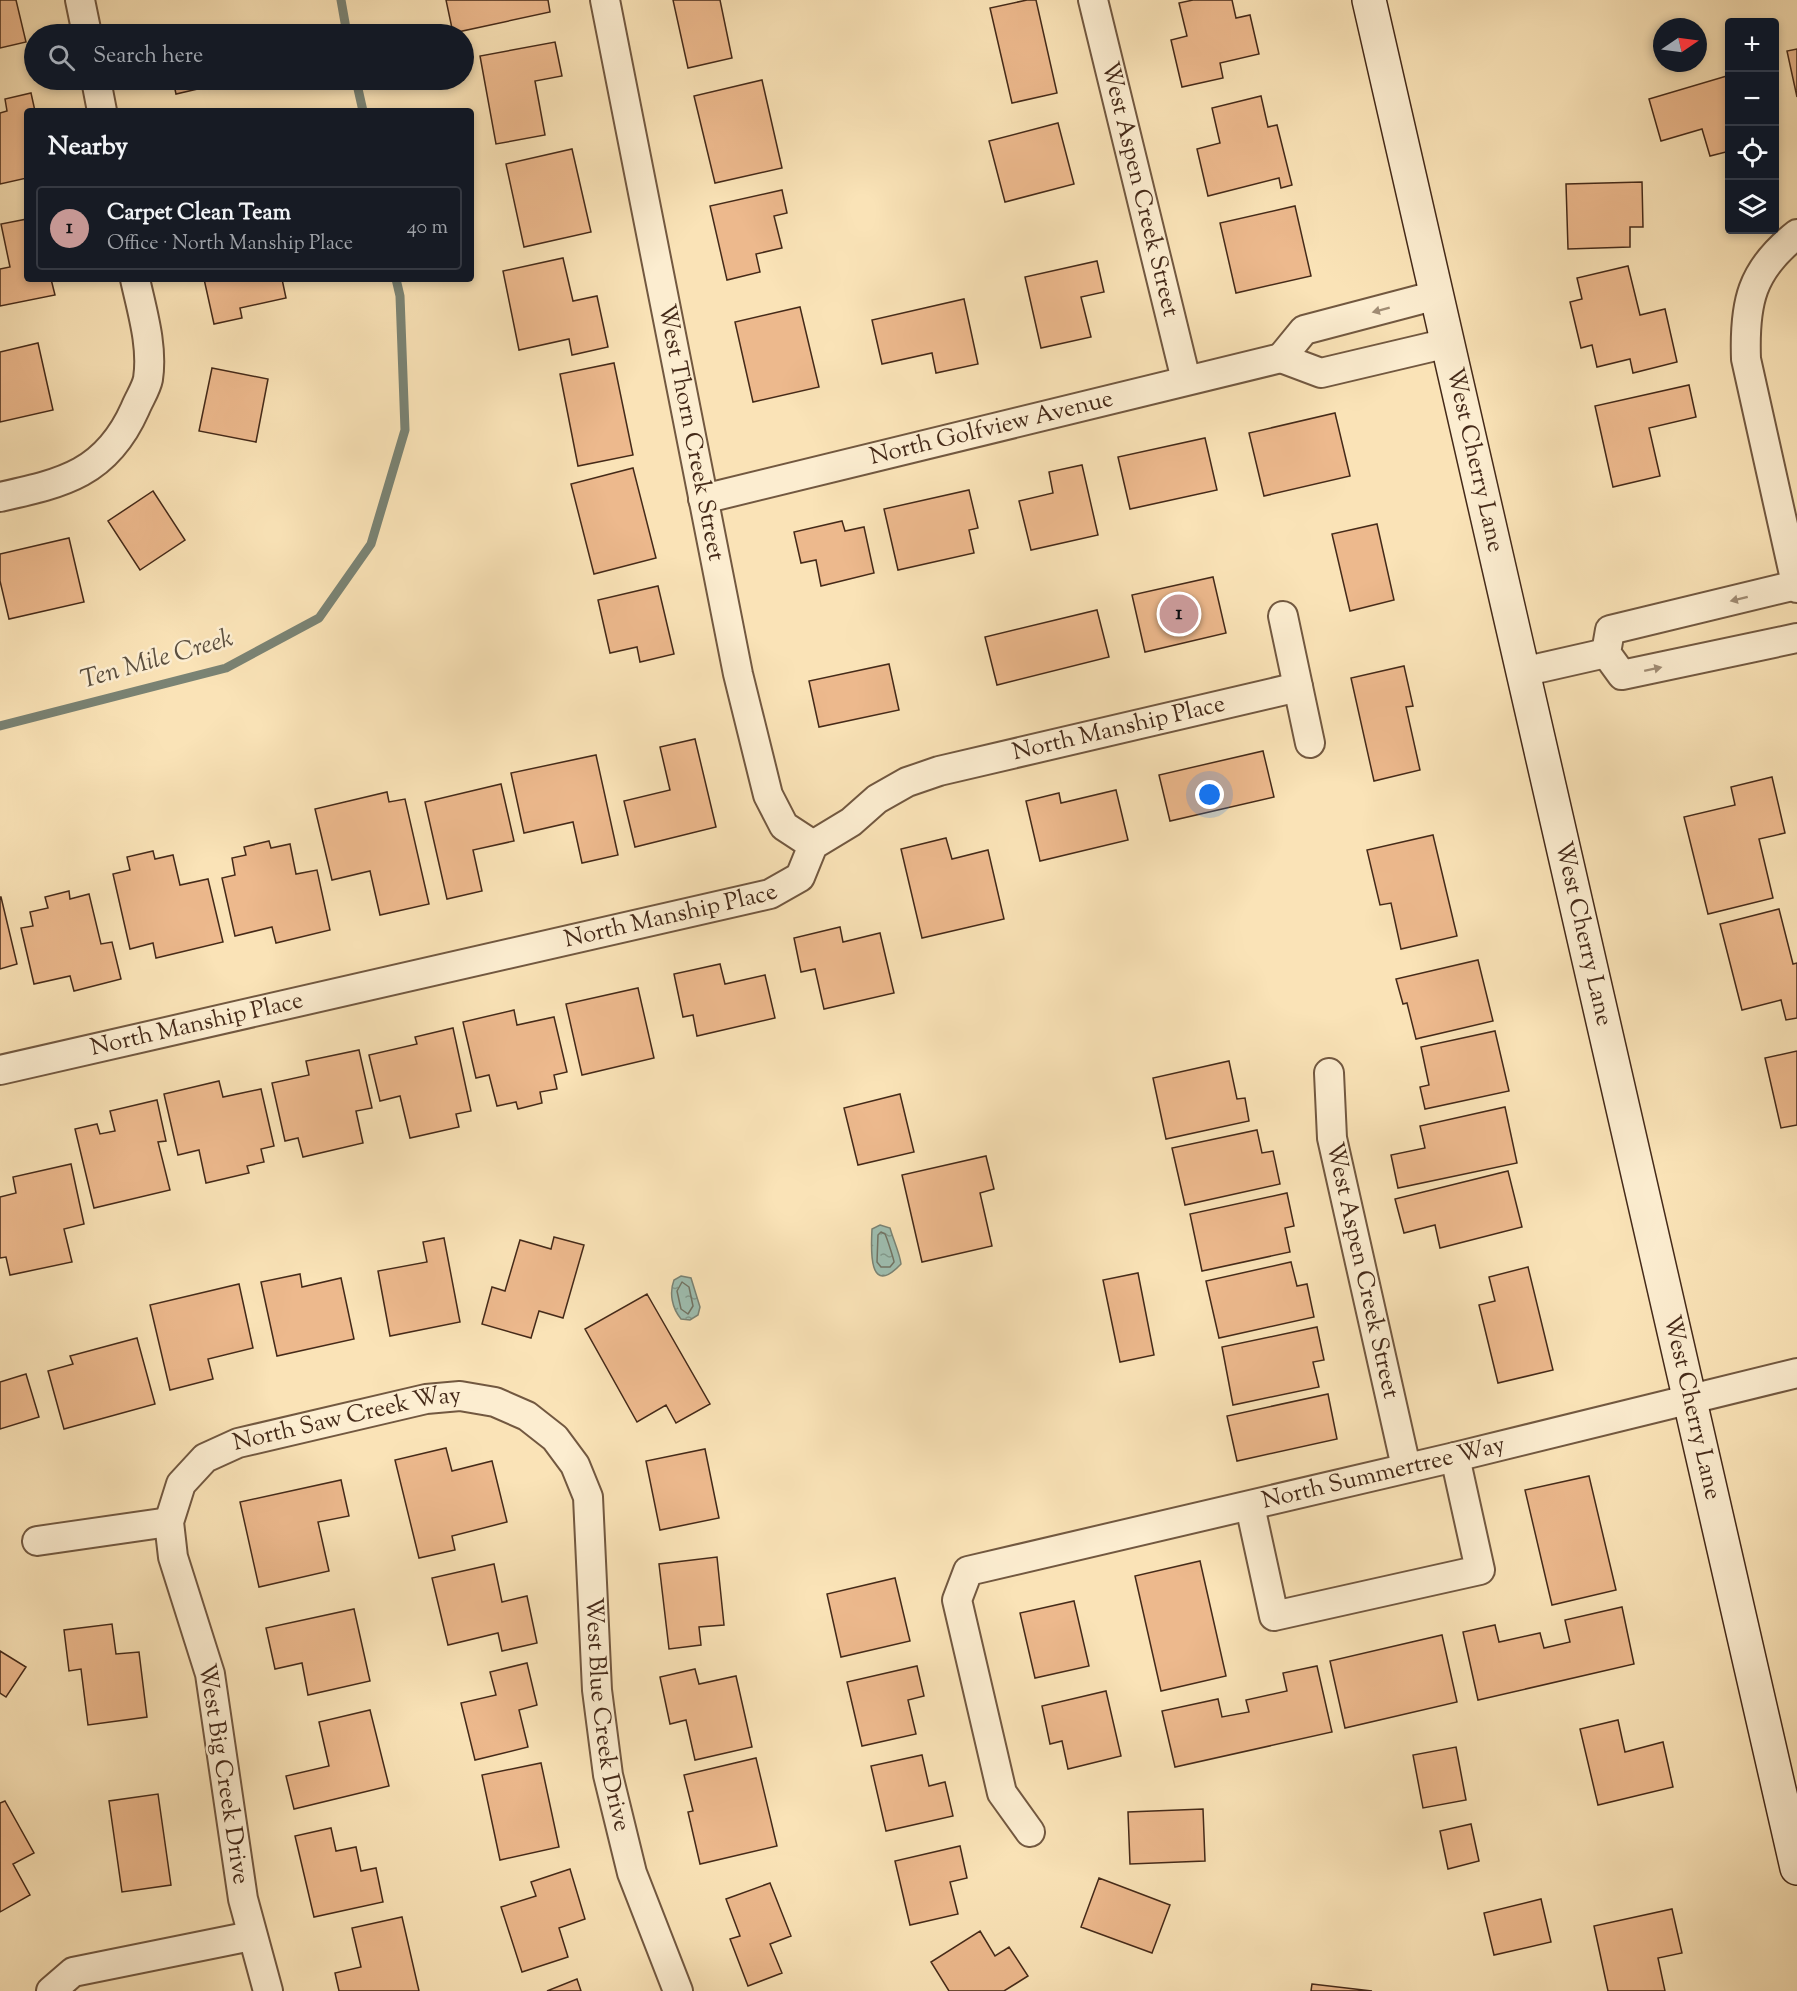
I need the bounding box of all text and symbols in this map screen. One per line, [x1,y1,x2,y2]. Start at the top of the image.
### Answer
north arrow [1653,18,1707,72]
map controls [1725,18,1779,234]
button: + [1725,18,1779,72]
search box [24,24,474,90]
icon: search [45,41,78,74]
text: Search here [93,41,203,73]
street label: West Aspen Creek Street [1092,58,1187,320]
button: − [1725,72,1779,126]
button: locate [1725,126,1779,180]
text: Nearby [48,129,128,166]
button: layers [1725,180,1779,234]
text: Carpet Clean Team [107,198,291,230]
text: 1 [66,214,73,243]
text: 40 m [407,214,448,243]
text: Office · North Manship Place [107,230,353,259]
street label: West Thorn Creek Street [648,301,732,564]
one-way arrow [1372,306,1390,316]
street label: West Cherry Lane [1437,364,1512,556]
street label: North Golfview Avenue [866,383,1117,475]
pin: 1 [1160,592,1198,636]
one-way arrow [1730,594,1749,604]
water label: Ten Mile Creek [76,621,238,699]
one-way arrow [1644,663,1662,673]
street label: North Manship Place [1009,688,1229,770]
your location [1195,780,1224,809]
street label: West Cherry Lane [1545,838,1621,1029]
street label: North Manship Place [561,876,784,957]
street label: North Manship Place [87,984,307,1066]
street label: West Aspen Creek Street [1317,1139,1407,1402]
street label: West Cherry Lane [1654,1312,1729,1503]
street label: North Saw Creek Way [230,1379,463,1461]
street label: North Summertree Way [1259,1428,1509,1519]
street label: West Blue Creek Drive [576,1596,638,1835]
street label: West Big Creek Drive [189,1661,257,1887]

